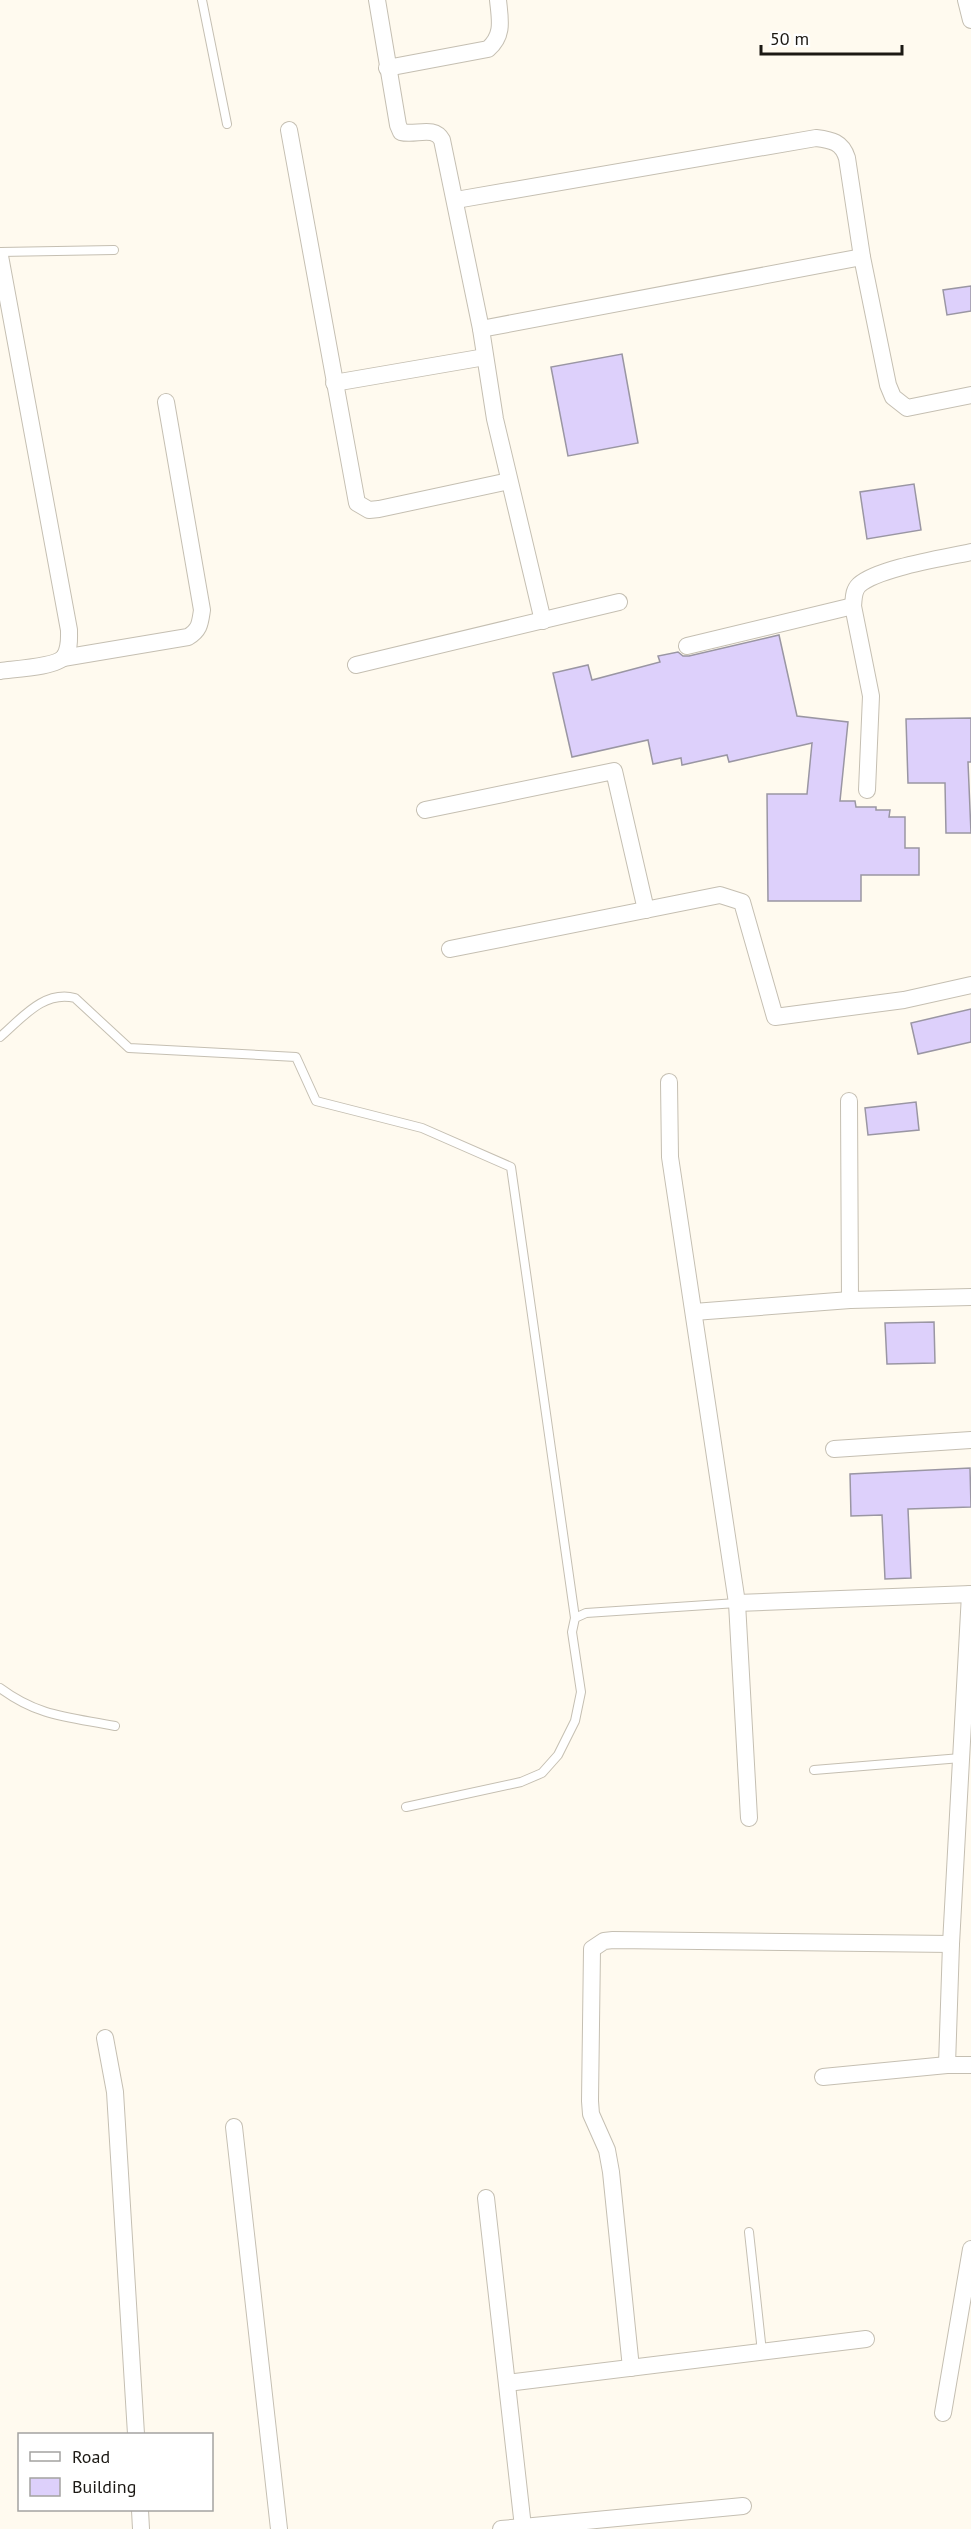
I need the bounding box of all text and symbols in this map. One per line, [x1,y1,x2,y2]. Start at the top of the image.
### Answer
scale bar [761,18,902,56]
text: 50 m [770,27,809,50]
legend [18,2433,213,2511]
text: Road [72,2445,110,2468]
text: Building [72,2475,136,2498]

